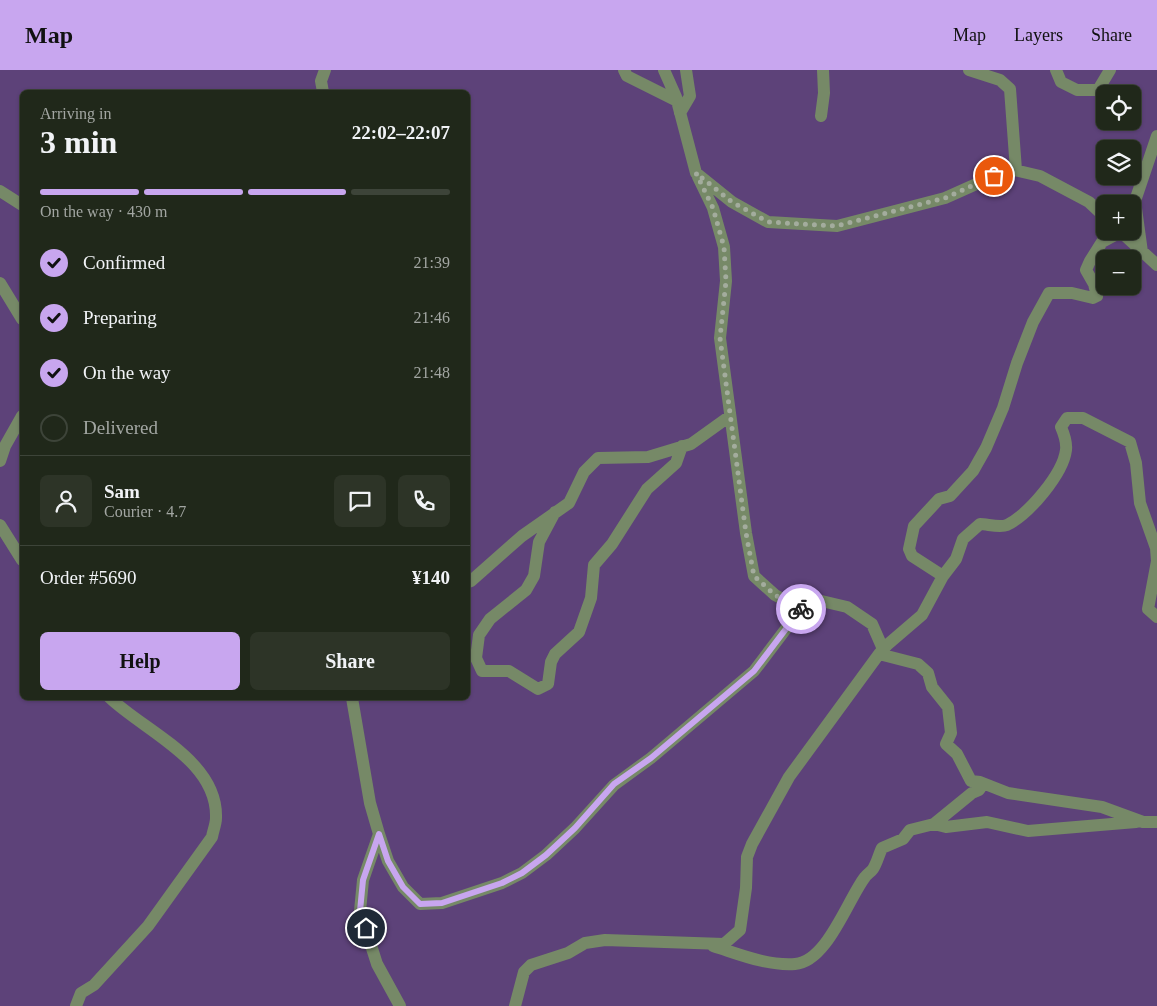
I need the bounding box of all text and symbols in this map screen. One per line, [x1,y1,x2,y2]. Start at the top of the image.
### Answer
text: Map [25,22,73,48]
text: Map [953,25,986,45]
text: Layers [1014,25,1063,45]
text: Share [1091,25,1132,45]
map controls [1096,85,1141,295]
button: locate [1096,85,1141,130]
text: Arriving in [40,105,112,122]
text: 22:02–22:07 [352,122,450,143]
text: 3 min [40,124,117,160]
button: layers [1096,140,1141,185]
pin [973,155,1015,197]
icon: bag [980,162,1008,190]
button: + [1096,195,1141,240]
text: On the way · 430 m [40,203,168,220]
icon: check [40,249,68,277]
button: − [1096,250,1141,295]
text: Confirmed [83,252,165,273]
text: 21:39 [414,254,450,271]
icon: check [40,304,68,332]
text: Preparing [83,307,157,328]
text: 21:46 [414,309,450,326]
icon: check [40,359,68,387]
text: On the way [83,362,171,383]
text: 21:48 [414,364,450,381]
text: Delivered [83,417,158,438]
button: person [40,475,92,527]
button: chat [334,475,386,527]
button: phone [398,475,450,527]
text: Sam [104,481,140,502]
text: Courier · 4.7 [104,503,186,520]
text: Order #5690 [40,567,137,588]
text: ¥140 [412,567,450,588]
courier [776,584,826,634]
icon: bike [787,595,815,623]
button: Help [40,632,240,690]
button: Share [250,632,450,690]
pin [345,907,387,949]
icon: home [352,914,380,942]

